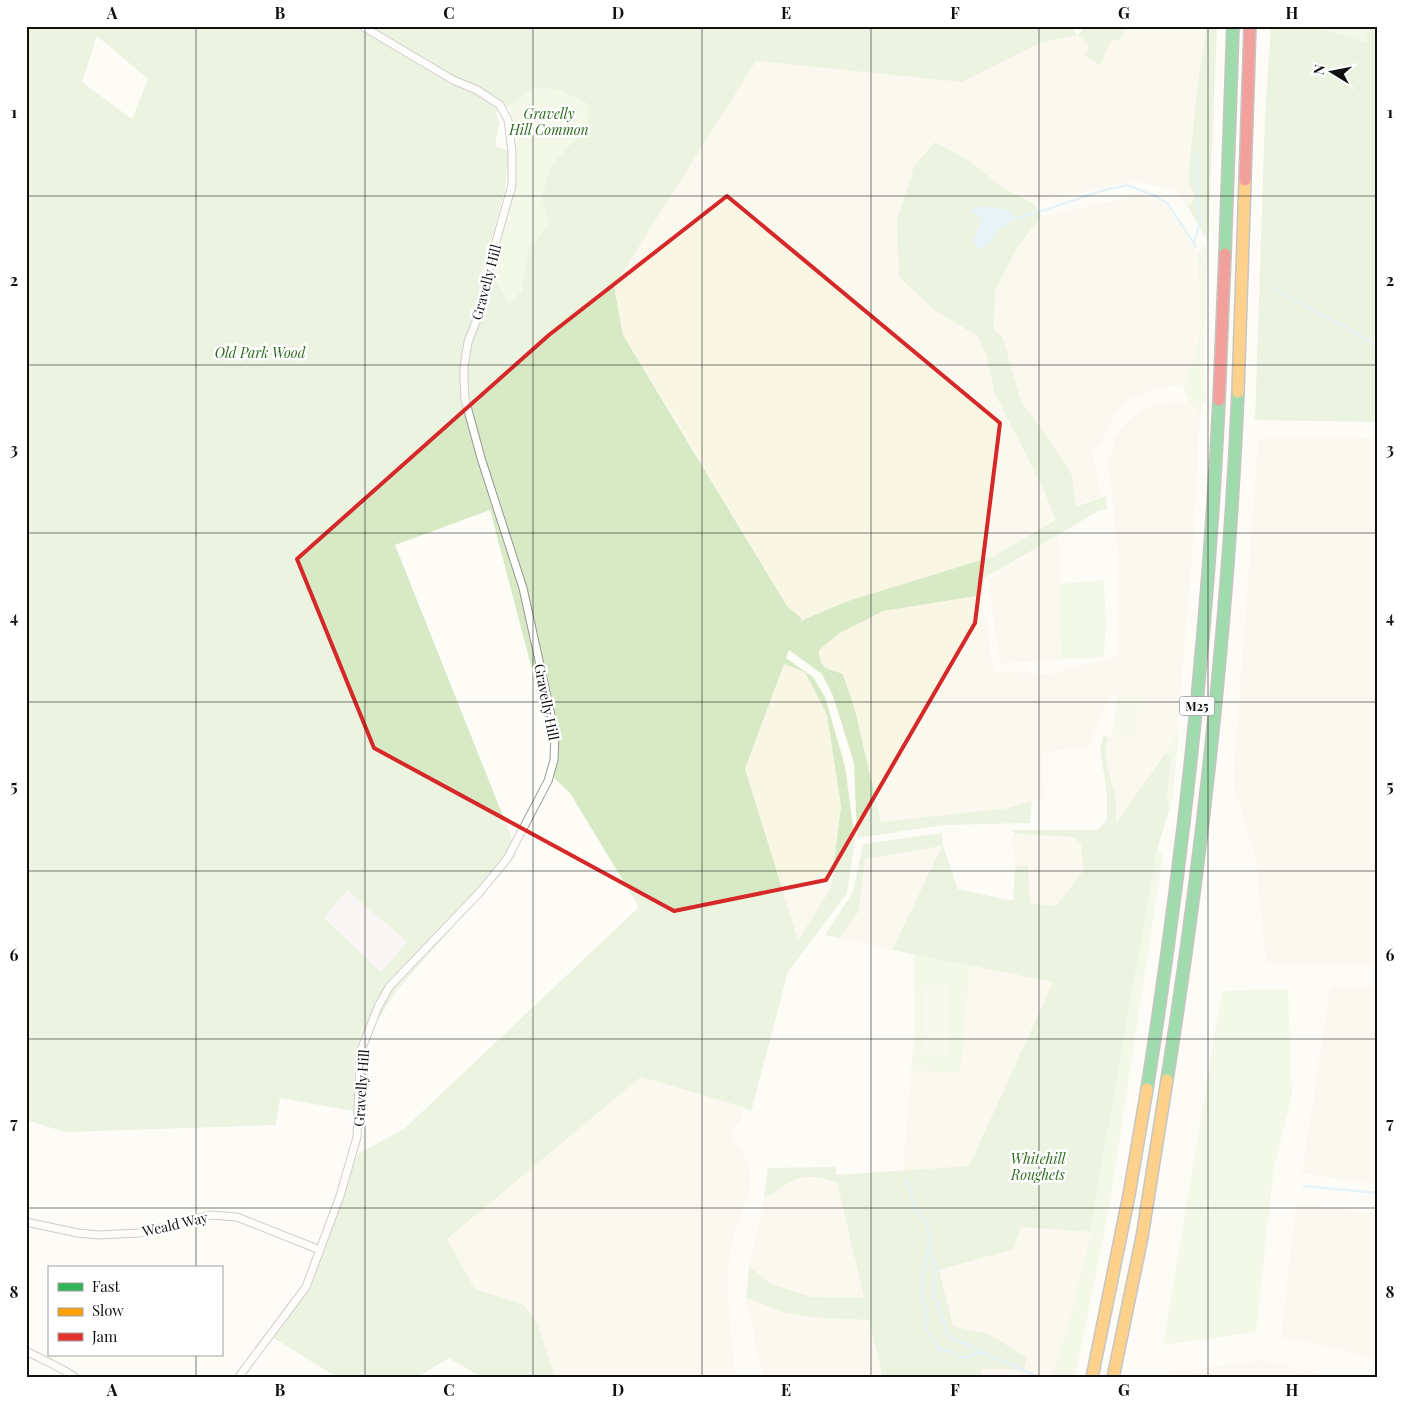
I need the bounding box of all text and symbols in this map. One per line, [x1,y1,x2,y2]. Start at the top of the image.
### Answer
text: A [106,2,118,23]
text: B [275,2,286,23]
text: C [443,2,455,23]
text: D [612,2,624,23]
text: E [781,2,791,23]
text: F [950,2,960,23]
text: G [1118,2,1130,23]
text: H [1286,2,1299,23]
north arrow [1306,48,1356,98]
text: N [1308,63,1329,76]
text: 1 [11,101,17,122]
text: 1 [1387,101,1393,122]
park label: Gravelly Hill Common [508,104,589,139]
street label: Gravelly Hill [467,242,505,322]
text: 2 [10,269,18,290]
text: 2 [1386,269,1394,290]
park label: Old Park Wood [215,343,306,362]
text: 3 [10,438,18,459]
text: 3 [1386,438,1394,459]
text: 4 [10,606,18,627]
text: 4 [1386,606,1394,627]
street label: Gravelly Hill [530,662,564,742]
road number: M25 [1180,696,1214,716]
text: 5 [10,775,18,796]
text: 5 [1386,775,1394,796]
text: 6 [10,944,19,965]
text: 6 [1386,944,1395,965]
street label: Gravelly Hill [349,1049,373,1127]
text: 7 [10,1112,18,1133]
text: 7 [1386,1112,1394,1133]
park label: Whitehill Roughets [1010,1149,1067,1184]
street label: Weald Way [139,1207,210,1241]
legend [48,1266,222,1356]
text: Fast [92,1276,121,1296]
text: 8 [10,1281,19,1302]
text: 8 [1386,1281,1395,1302]
text: Slow [92,1300,124,1320]
text: Jam [91,1326,118,1346]
text: A [106,1379,118,1400]
text: B [275,1379,286,1400]
text: C [443,1379,455,1400]
text: D [612,1379,624,1400]
text: E [781,1379,791,1400]
text: F [950,1379,960,1400]
text: G [1118,1379,1130,1400]
text: H [1286,1379,1299,1400]

